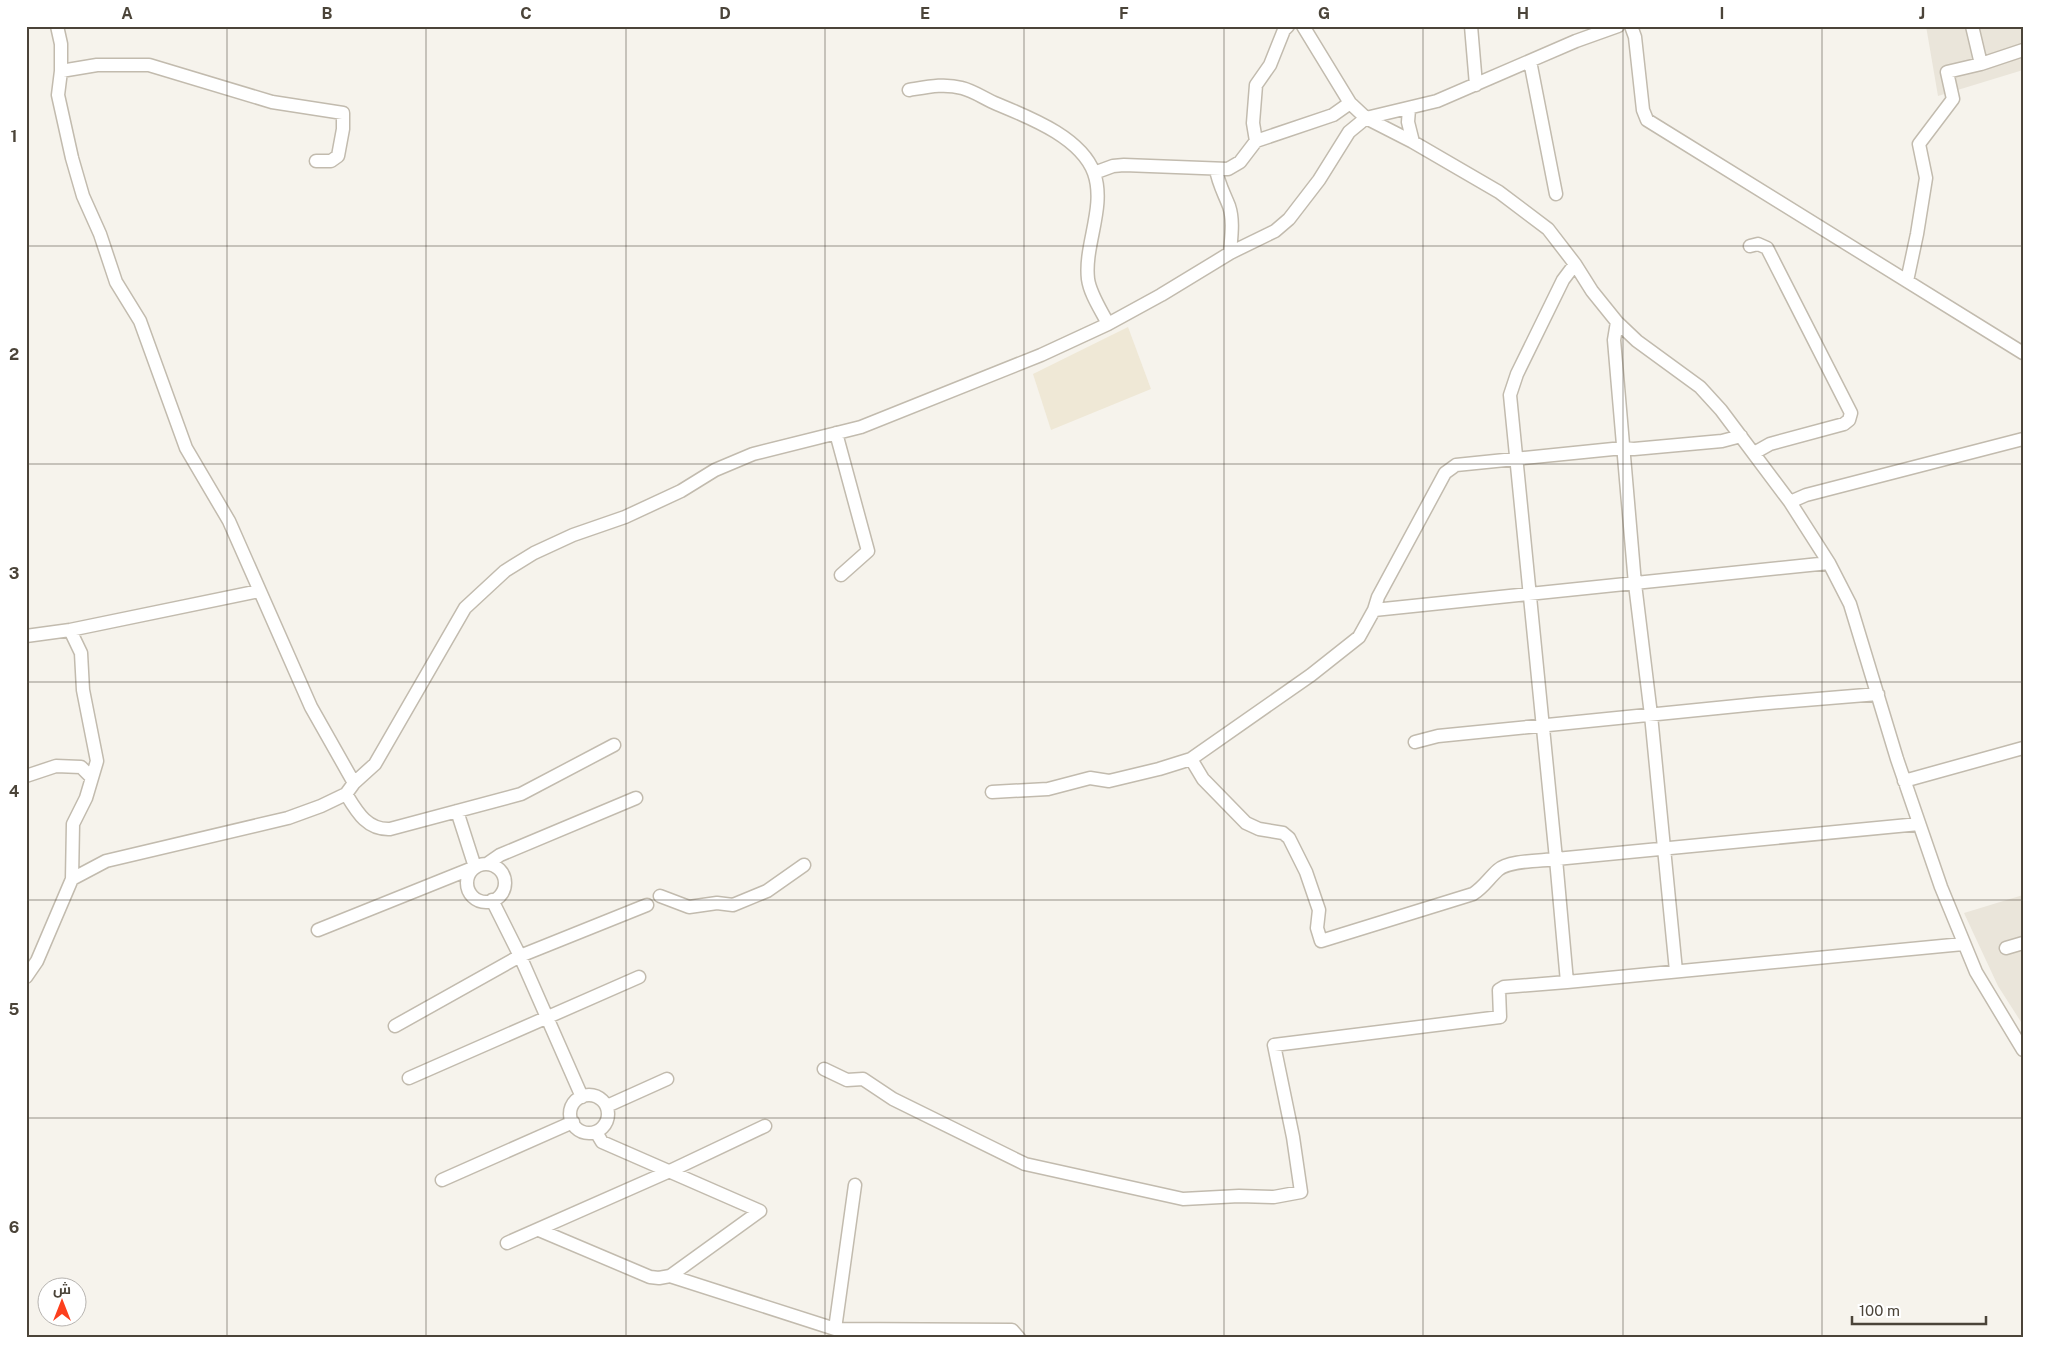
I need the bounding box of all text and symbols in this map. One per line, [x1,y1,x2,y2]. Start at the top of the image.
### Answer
text: A [121,4,133,23]
text: B [322,4,333,23]
text: C [520,4,532,23]
text: D [719,4,731,23]
text: E [920,4,930,23]
text: F [1119,4,1129,23]
text: G [1318,4,1330,23]
text: H [1517,4,1529,23]
text: I [1720,4,1724,23]
text: J [1919,4,1925,23]
text: 1 [11,127,17,146]
text: 2 [9,345,19,364]
text: 3 [9,564,19,583]
text: 4 [9,782,20,801]
text: 5 [9,1000,20,1019]
text: 6 [9,1218,19,1237]
north arrow [38,1276,88,1326]
text: ش [53,1281,71,1298]
scale bar [1852,1294,1985,1326]
text: 100 m [1859,1302,1900,1319]

